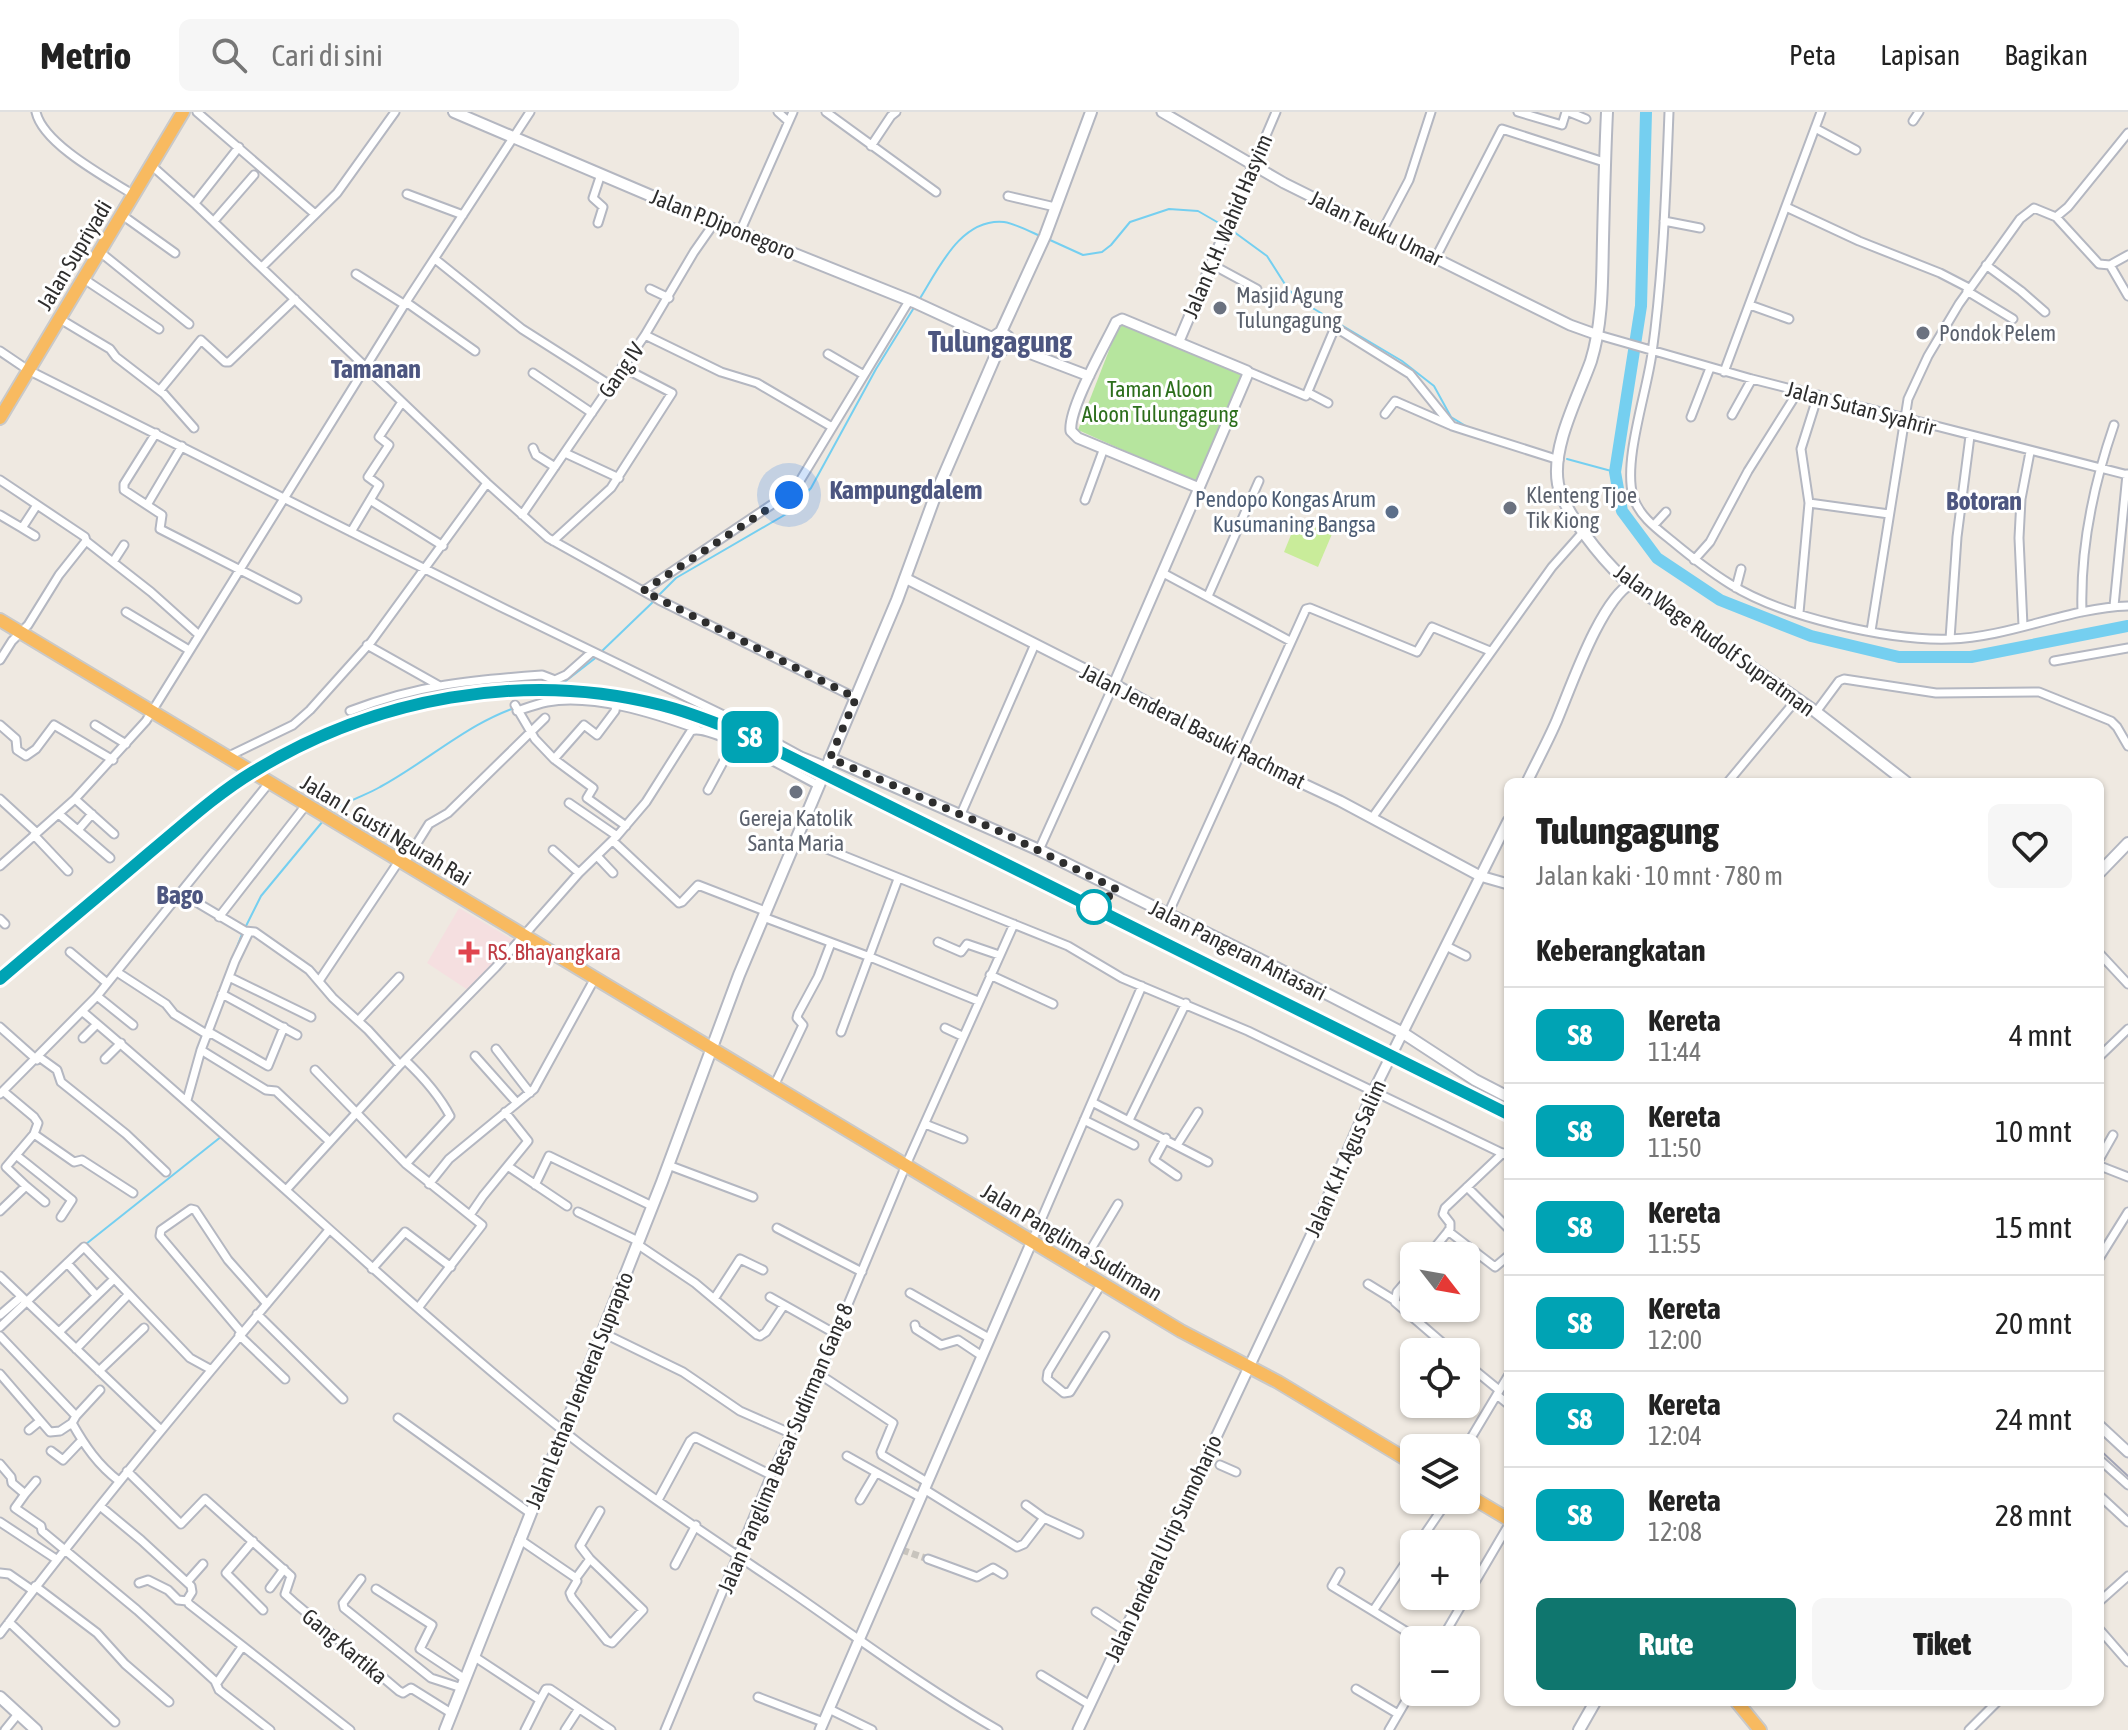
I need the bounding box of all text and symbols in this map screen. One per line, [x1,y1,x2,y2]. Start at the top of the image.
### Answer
search box [179,19,739,91]
icon: search [207,33,251,77]
text: Metrio [40,34,131,77]
text: Cari di sini [271,38,383,72]
text: Peta [1789,39,1836,71]
text: Lapisan [1880,39,1960,71]
text: Bagikan [2004,39,2088,71]
street label: Jalan K.H. Wahid Hasyim [1177,130,1277,322]
street label: Jalan P.Diponegoro [647,183,799,265]
street label: Jalan Teuku Umar [1305,185,1447,272]
street label: Jalan Supriyadi [31,195,117,315]
place label: Masjid Agung Tulungagung [1236,282,1344,333]
marker: Masjid Agung Tulungagung [1211,299,1229,317]
place label: Pondok Pelem [1939,320,2056,346]
district label: Tulungagung [928,324,1072,358]
marker: Pondok Pelem [1914,324,1932,342]
street label: Gang IV [593,337,649,403]
district label: Tamanan [331,354,421,384]
park label: Taman Aloon Aloon Tulungagung [1082,376,1239,427]
street label: Jalan Sutan Syahrir [1783,376,1939,441]
your location [769,475,809,515]
district label: Kampungdalem [830,475,982,505]
place label: Klenteng Tjoe Tik Kiong [1526,482,1637,533]
place label: Pendopo Kongas Arum Kusumaning Bangsa [1195,486,1376,537]
district label: Botoran [1946,486,2022,516]
marker: Klenteng Tjoe Tik Kiong [1501,499,1519,517]
marker: Pendopo Kongas Arum Kusumaning Bangsa [1383,503,1401,521]
street label: Jalan Wage Rudolf Supratman [1610,558,1820,722]
street label: Jalan Jenderal Basuki Rachmat [1076,658,1310,794]
line badge: S8 [714,711,786,763]
text: S8 [738,721,762,753]
street label: Jalan I. Gusti Ngurah Rai [296,769,476,891]
marker: Gereja Katolik Santa Maria [787,783,805,801]
button: heart [1988,804,2072,888]
place label: Gereja Katolik Santa Maria [739,805,853,856]
text: Tulungagung [1536,809,1719,852]
text: Jalan kaki · 10 mnt · 780 m [1536,861,1783,891]
district label: Bago [156,880,204,910]
unlabelled marker [1077,890,1111,924]
street label: Jalan Pangeran Antasari [1145,894,1331,1006]
text: Keberangkatan [1536,933,1706,967]
place label: RS. Bhayangkara [487,939,621,965]
marker: RS. Bhayangkara [458,941,480,963]
text: Kereta [1648,1003,1721,1037]
text: 4 mnt [2009,1018,2072,1052]
text: S8 [1568,1019,1592,1051]
text: 11:44 [1648,1037,1702,1067]
street label: Jalan K.H. Agus Salim [1299,1075,1391,1241]
text: Kereta [1648,1099,1721,1133]
text: 10 mnt [1995,1114,2072,1148]
text: S8 [1568,1115,1592,1147]
text: 11:50 [1648,1133,1702,1163]
street label: Jalan Panglima Sudirman [977,1178,1167,1306]
text: Kereta [1648,1195,1721,1229]
text: 15 mnt [1995,1210,2072,1244]
text: S8 [1568,1211,1592,1243]
text: 11:55 [1648,1229,1702,1259]
north arrow [1400,1242,1480,1322]
map controls [1400,1242,1480,1706]
street label: Jalan Letnan Jenderal Suprapto [520,1268,638,1512]
text: Kereta [1648,1291,1721,1325]
street label: Jalan Panglima Besar Sudirman Gang 8 [712,1299,858,1597]
text: 20 mnt [1995,1306,2072,1340]
text: S8 [1568,1307,1592,1339]
text: 12:00 [1648,1325,1702,1355]
button: locate [1400,1338,1480,1418]
text: Kereta [1648,1387,1721,1421]
text: 24 mnt [1995,1402,2072,1436]
text: S8 [1568,1403,1592,1435]
text: 12:04 [1648,1421,1702,1451]
street label: Jalan Jenderal Urip Sumoharjo [1099,1431,1227,1665]
button: layers [1400,1434,1480,1514]
text: Kereta [1648,1483,1721,1517]
text: 28 mnt [1995,1498,2072,1532]
text: S8 [1568,1499,1592,1531]
text: 12:08 [1648,1517,1702,1547]
button: + [1400,1530,1480,1610]
button: Rute [1536,1598,1796,1690]
button: Tiket [1812,1598,2072,1690]
street label: Gang Kartika [297,1603,393,1689]
button: − [1400,1626,1480,1706]

